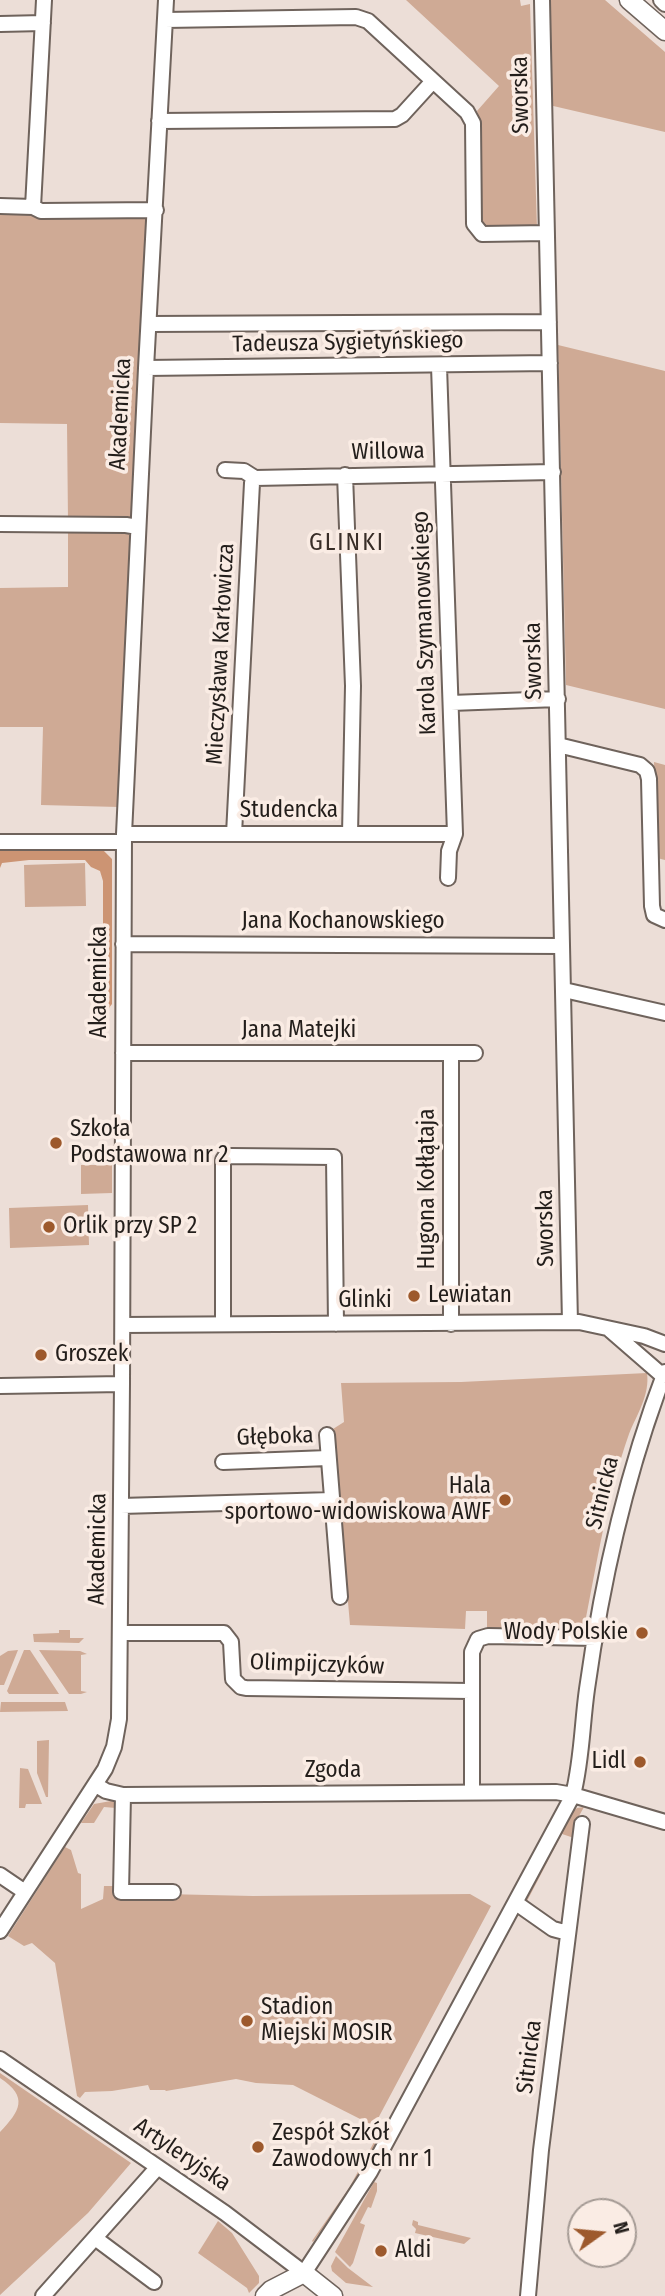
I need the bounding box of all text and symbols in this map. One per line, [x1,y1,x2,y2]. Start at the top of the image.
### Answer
street label: Sworska [507,56,535,134]
street label: Tadeusza Sygietyńskiego [232,327,464,359]
street label: Akademicka [104,357,138,471]
street label: Willowa [351,438,425,466]
street label: Karola Szymanowskiego [407,510,443,736]
district label: GLINKI [310,529,384,557]
street label: Mieczysława Karłowicza [201,543,241,765]
street label: Sworska [520,622,548,700]
street label: Studencka [240,797,338,825]
street label: Jana Kochanowskiego [241,908,445,936]
street label: Akademicka [86,926,114,1038]
street label: Jana Matejki [242,1017,356,1045]
street label: Hugona Kołłątaja [414,1109,442,1269]
place label: Szkoła Podstawowa nr 2 [70,1116,228,1170]
marker: Szkoła Podstawowa nr 2 [48,1135,64,1151]
street label: Sworska [532,1189,560,1267]
place label: Orlik przy SP 2 [63,1213,197,1241]
marker: Orlik przy SP 2 [41,1219,57,1235]
place label: Lewiatan [428,1282,512,1310]
street label: Glinki [338,1287,392,1315]
marker: Lewiatan [406,1288,422,1304]
place label: Groszek [55,1341,128,1369]
marker: Groszek [33,1347,49,1363]
street label: Głęboka [236,1422,314,1452]
street label: Sitnicka [581,1454,625,1532]
place label: Hala sportowo-widowiskowa AWF [224,1473,491,1527]
marker: Hala sportowo-widowiskowa AWF [497,1492,513,1508]
street label: Akademicka [83,1493,113,1605]
place label: Wody Polskie [504,1619,628,1647]
marker: Wody Polskie [634,1625,650,1641]
street label: Olimpijczyków [249,1649,385,1681]
place label: Lidl [592,1748,626,1776]
marker: Lidl [632,1754,648,1770]
street label: Zgoda [305,1757,361,1785]
place label: Stadion Miejski MOSIR [261,1994,393,2048]
marker: Stadion Miejski MOSIR [239,2013,255,2029]
street label: Sitnicka [512,2019,548,2095]
street label: Artyleryjska [128,2113,236,2197]
place label: Zespół Szkół Zawodowych nr 1 [272,2120,432,2174]
marker: Zespół Szkół Zawodowych nr 1 [250,2139,266,2155]
north arrow [567,2198,637,2268]
text: N [608,2219,633,2236]
place label: Aldi [395,2237,431,2265]
marker: Aldi [373,2243,389,2259]

